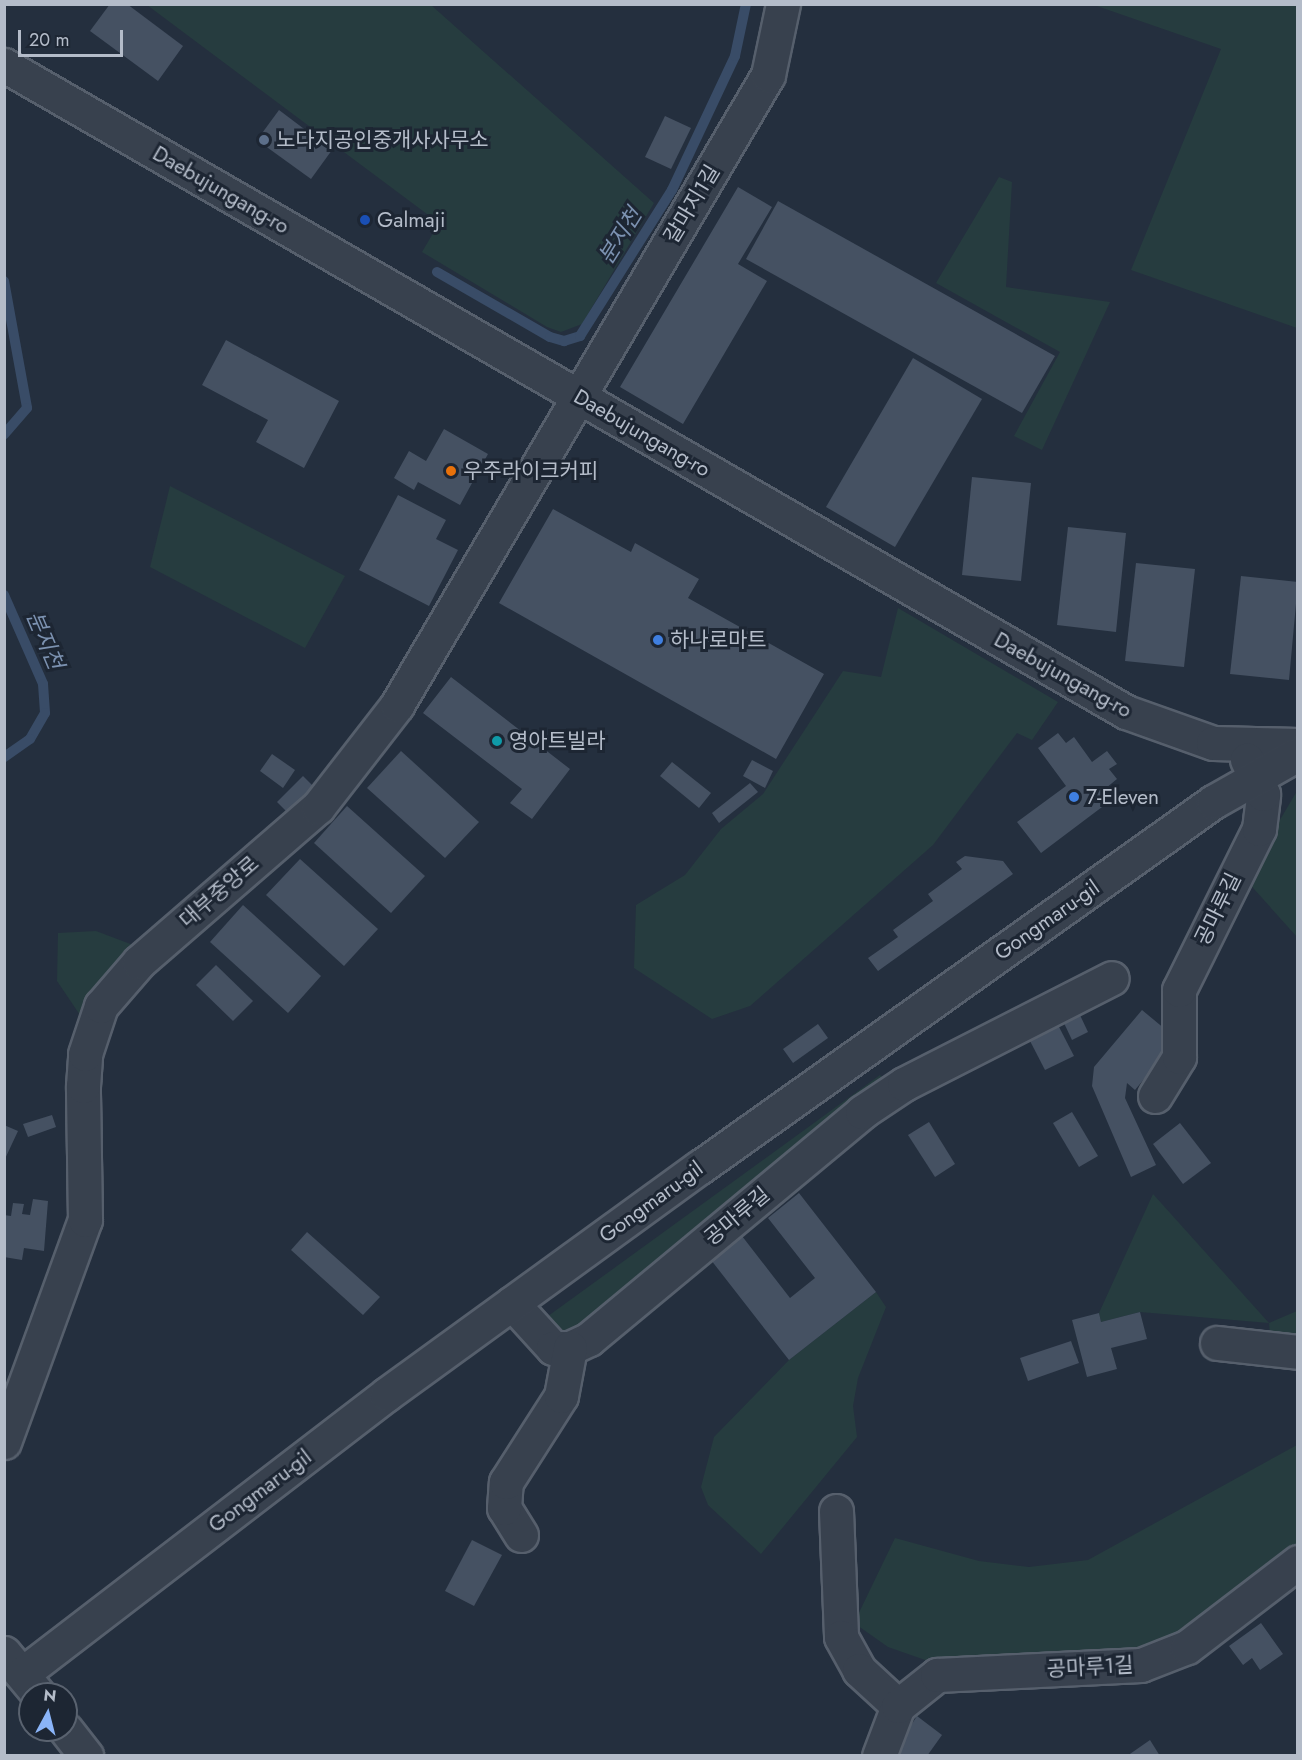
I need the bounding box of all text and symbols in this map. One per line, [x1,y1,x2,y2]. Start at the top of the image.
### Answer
scale bar [21,18,126,56]
text: 20 m [29,27,69,53]
place label: 노다지공인중개사사무소 [276,127,489,153]
marker: 노다지공인중개사사무소 [257,133,271,147]
street label: Daebujungang-ro [148,141,294,239]
street label: 갈마지1길 [659,160,725,248]
water label: 분지천 [593,203,647,269]
place label: Galmaji [377,207,445,233]
marker: Galmaji [358,213,372,227]
street label: Daebujungang-ro [569,384,715,482]
place label: 우주라이크커피 [463,458,598,484]
marker: 우주라이크커피 [444,464,458,478]
water label: 분지천 [21,607,69,673]
place label: 하나로마트 [670,627,767,653]
street label: Daebujungang-ro [990,627,1136,723]
marker: 하나로마트 [651,633,665,647]
place label: 영아트빌라 [509,728,606,754]
marker: 영아트빌라 [490,734,504,748]
place label: 7-Eleven [1086,784,1159,810]
marker: 7-Eleven [1067,790,1081,804]
street label: 대부중앙로 [174,851,264,933]
street label: 공마루길 [1190,869,1246,949]
street label: Gongmaru-gil [990,875,1104,965]
street label: Gongmaru-gil [594,1156,708,1248]
street label: 공마루길 [699,1182,775,1250]
street label: Gongmaru-gil [204,1444,316,1538]
street label: 공마루1길 [1046,1652,1134,1682]
north arrow [18,1682,78,1742]
text: N [42,1683,58,1708]

